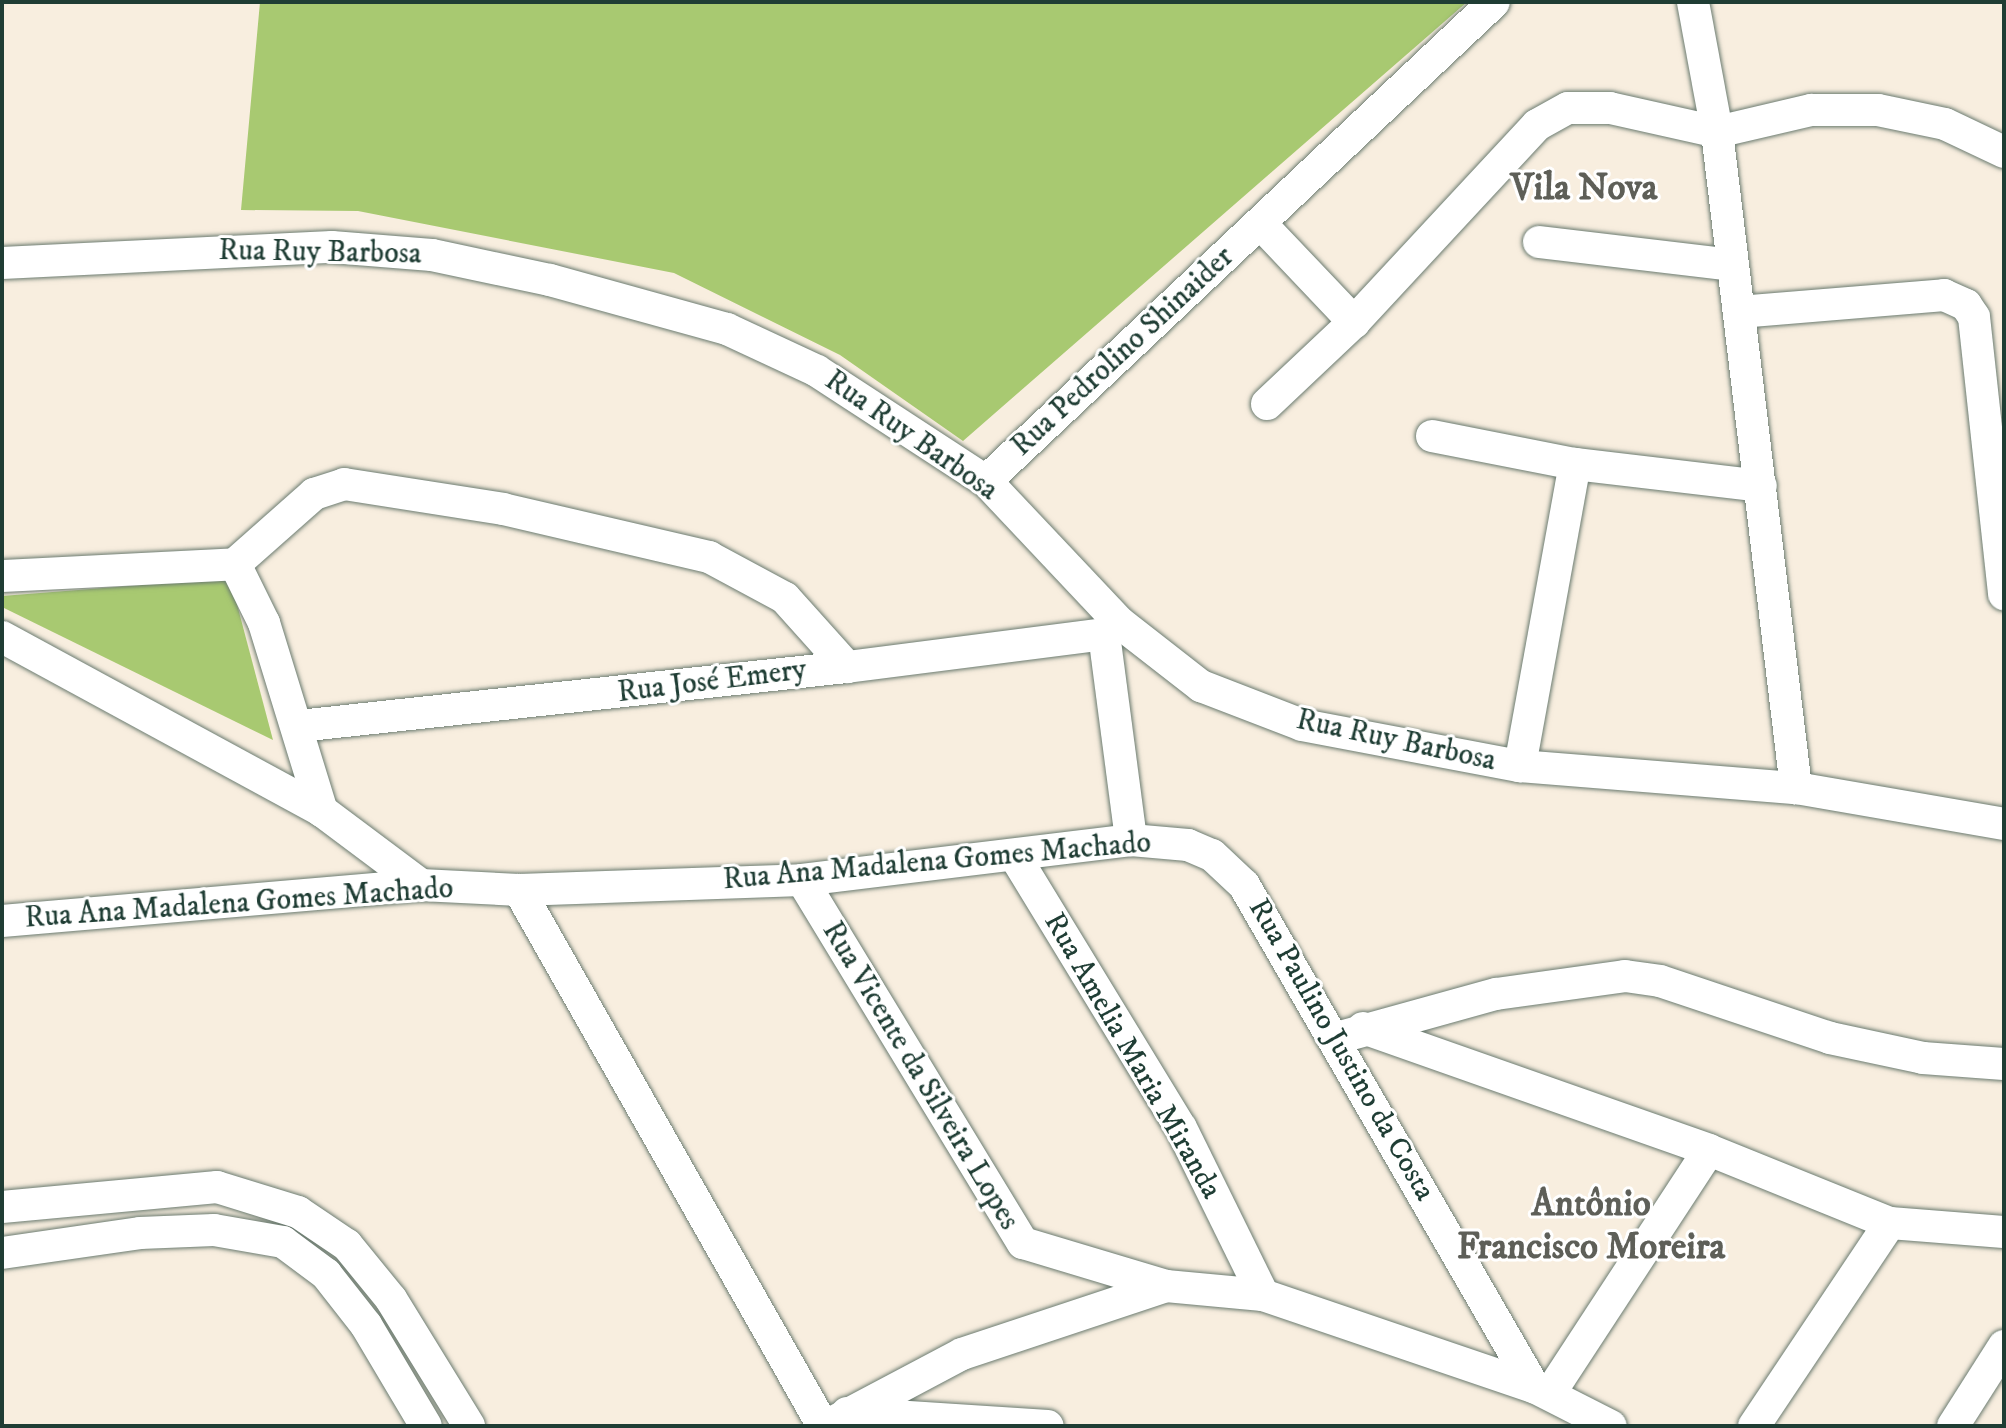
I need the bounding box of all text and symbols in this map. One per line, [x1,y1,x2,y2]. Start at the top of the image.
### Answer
district label: Vila Nova [1510,167,1658,211]
street label: Rua Ruy Barbosa [218,233,422,273]
street label: Rua Pedrolino Shinaider [1004,240,1242,464]
street label: Rua Ruy Barbosa [818,363,1004,509]
street label: Rua José Emery [616,653,808,711]
street label: Rua Ruy Barbosa [1293,702,1499,780]
street label: Rua Ana Madalena Gomes Machado [721,825,1153,899]
street label: Rua Ana Madalena Gomes Machado [23,871,455,937]
street label: Rua Paulino Justino da Costa [1240,893,1442,1207]
street label: Rua Amelia Maria Miranda [1035,907,1229,1205]
street label: Rua Vicente da Silveira Lopes [814,915,1026,1237]
district label: Antônio Francisco Moreira [1457,1184,1725,1271]

